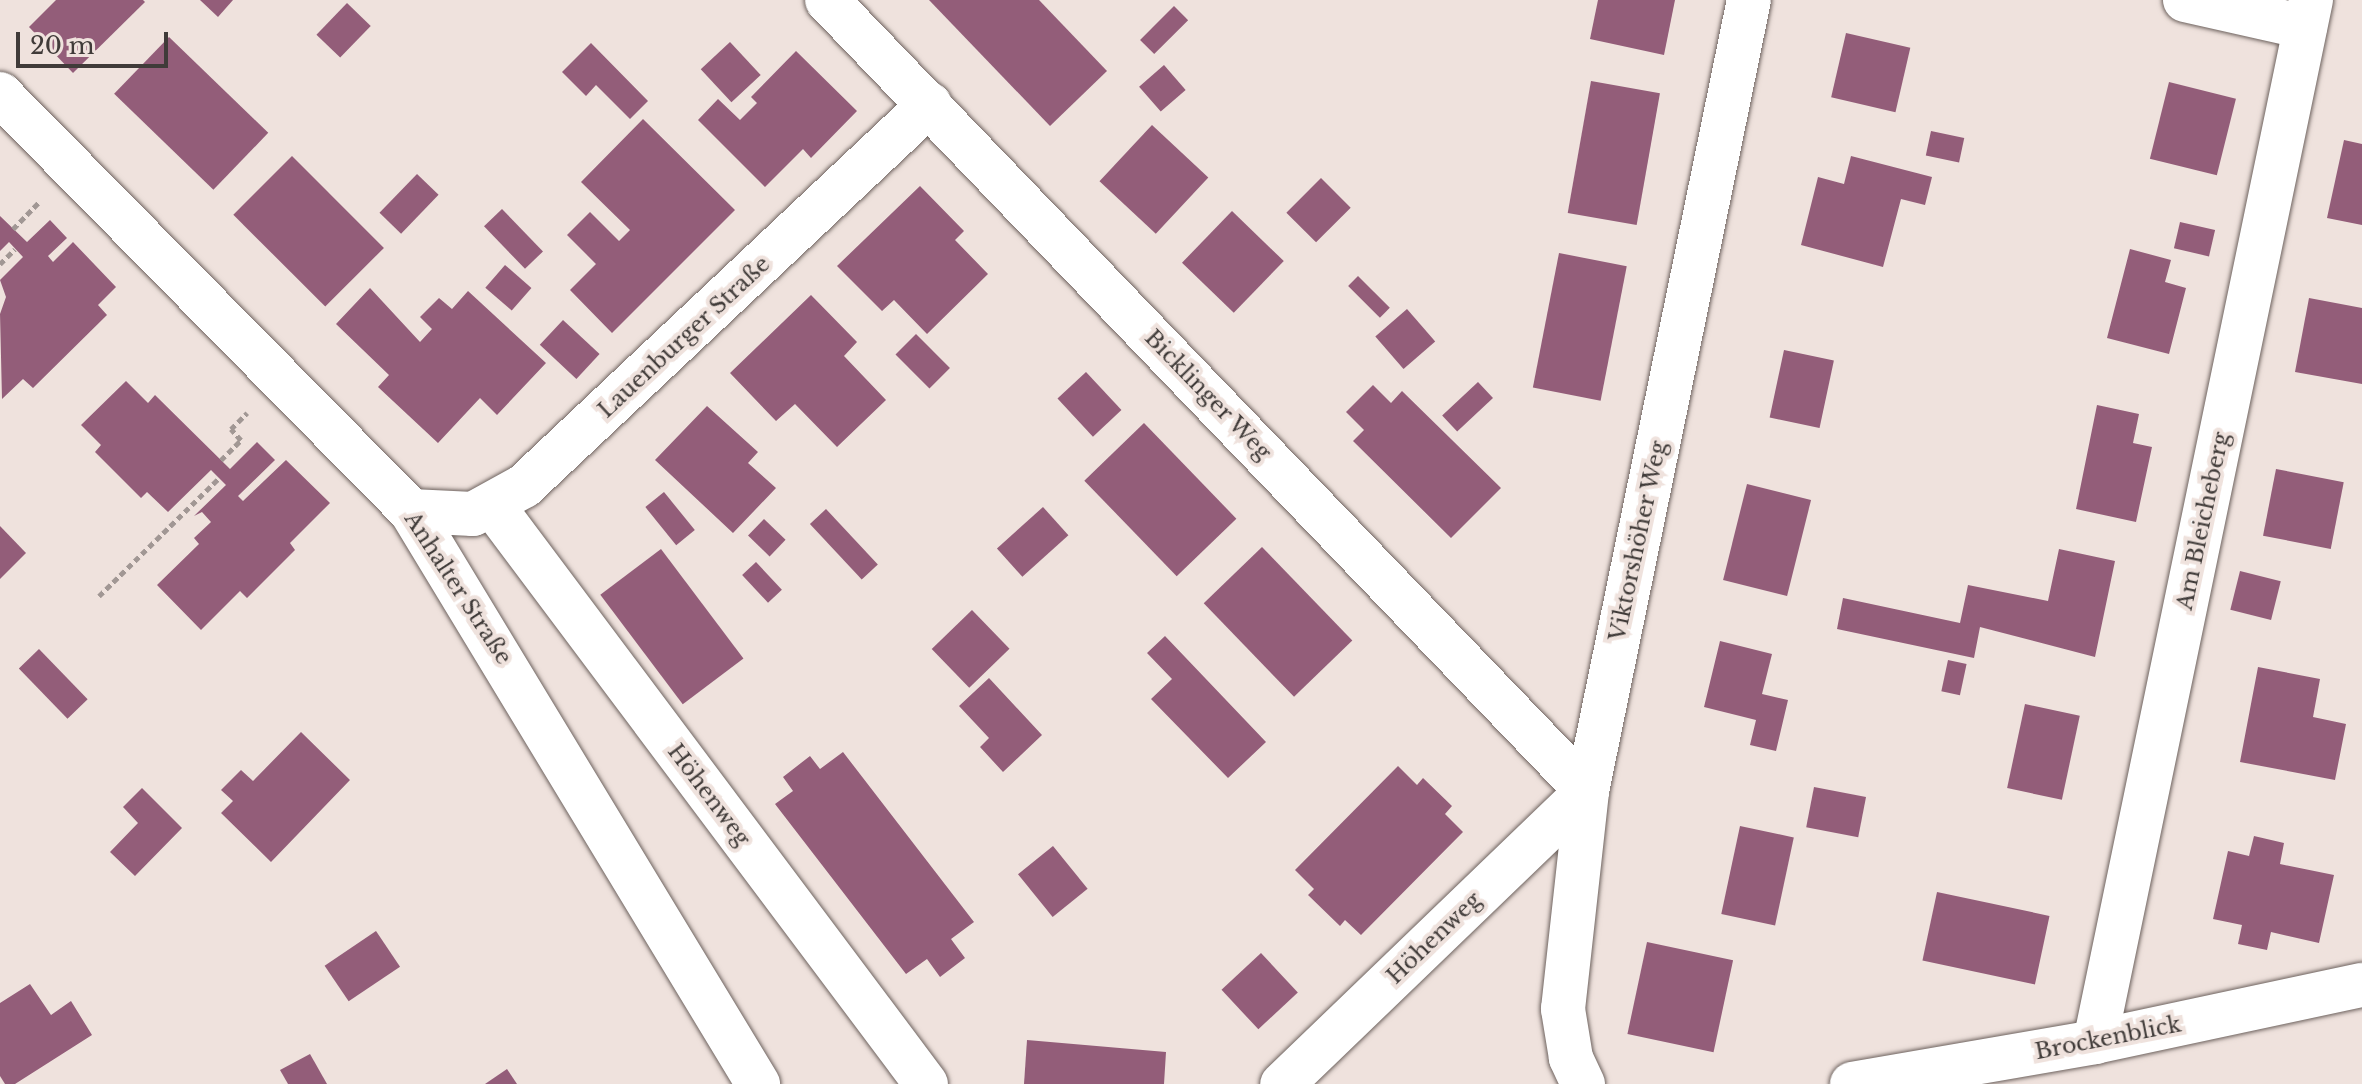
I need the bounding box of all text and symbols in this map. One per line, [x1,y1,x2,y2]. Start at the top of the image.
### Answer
scale bar [20,16,172,66]
text: 20 m [30,31,95,60]
street label: Lauenburger Straße [593,250,775,424]
street label: Bicklinger Weg [1139,324,1277,466]
street label: Am Bleicheberg [2171,430,2235,612]
street label: Viktorshöher Weg [1604,438,1672,644]
street label: Anhalter Straße [399,507,517,669]
street label: Höhenweg [662,739,756,851]
street label: Höhenweg [1381,887,1487,989]
street label: Brockenblick [2033,1011,2183,1065]

